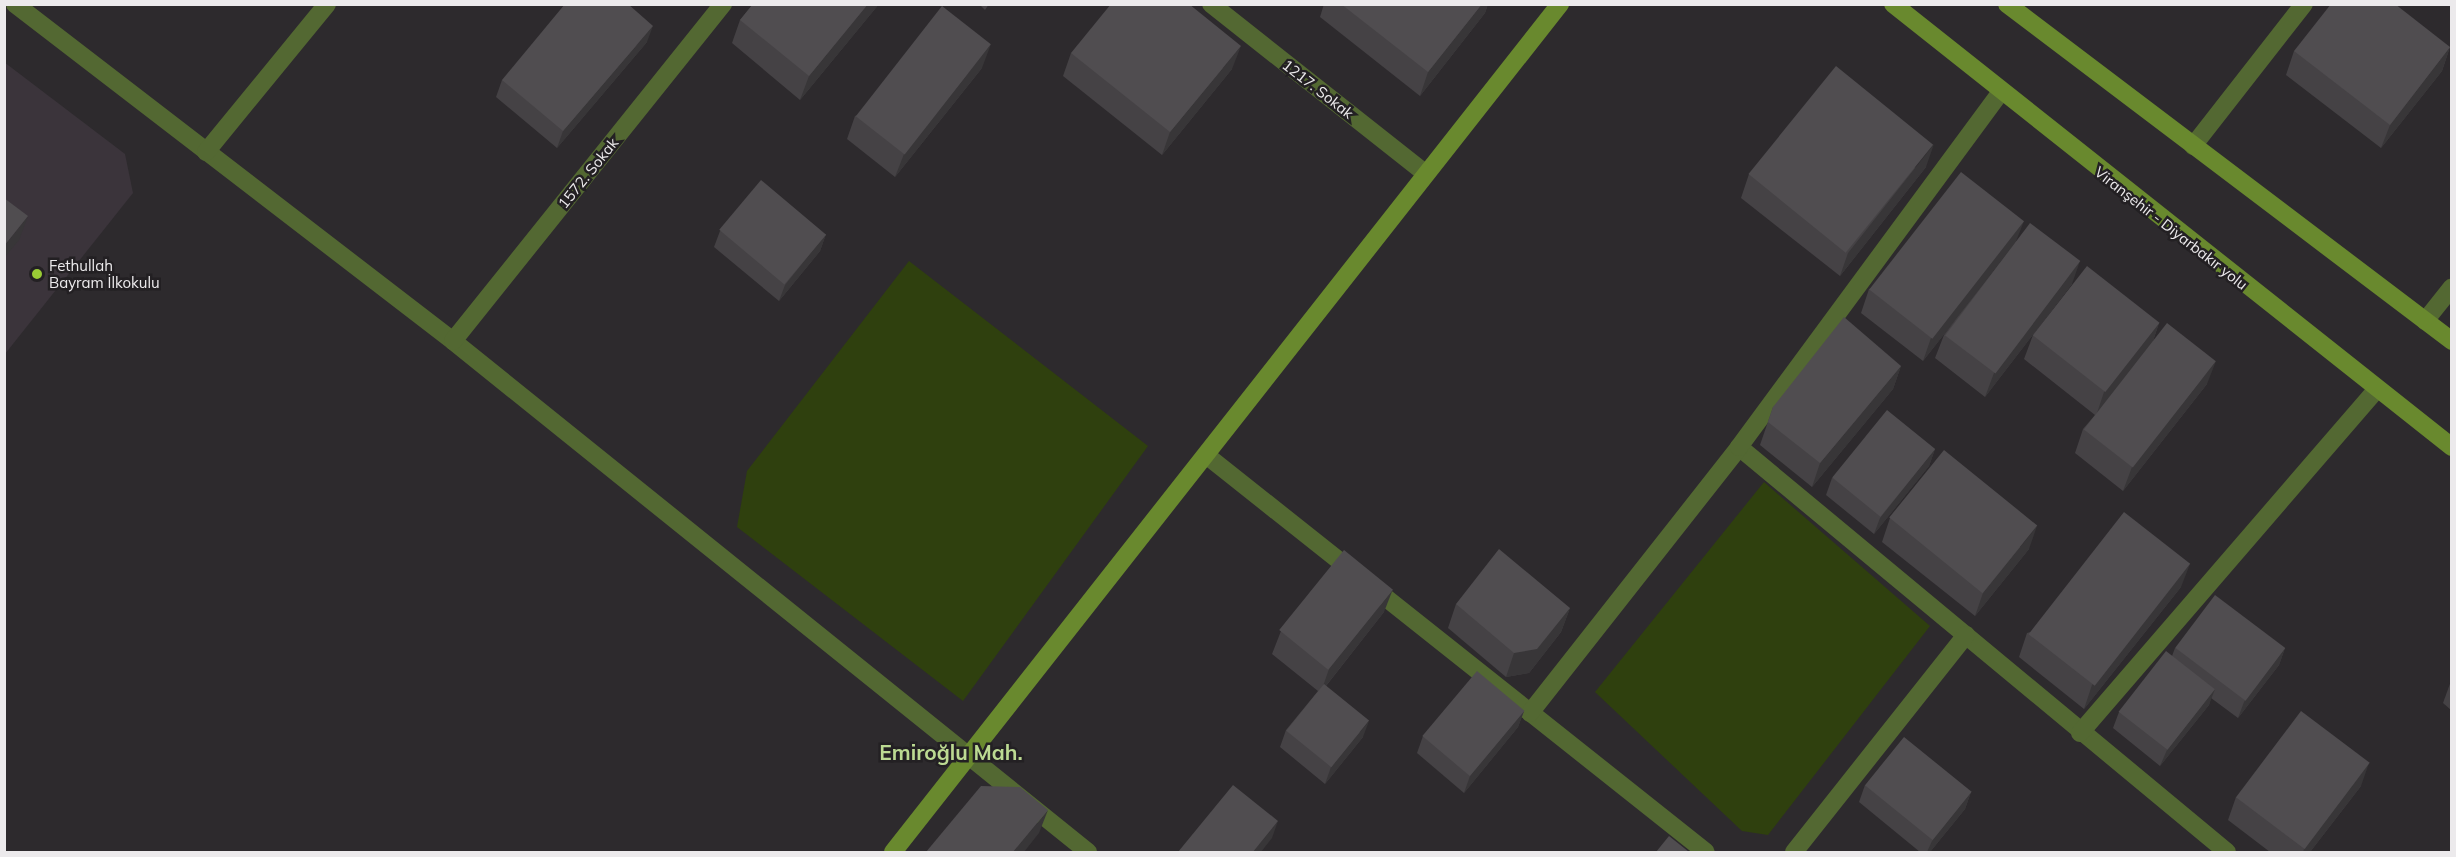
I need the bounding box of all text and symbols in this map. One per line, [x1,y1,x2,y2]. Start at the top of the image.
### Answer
street label: 1217. Sokak [1279,56,1357,122]
street label: 1572. Sokak [554,134,622,212]
street label: Viranşehir - Diyarbakır yolu [2091,163,2251,293]
place label: Fethullah Bayram İlkokulu [49,256,160,291]
marker: Fethullah Bayram İlkokulu [30,267,44,281]
district label: Emiroğlu Mah. [879,739,1023,765]

